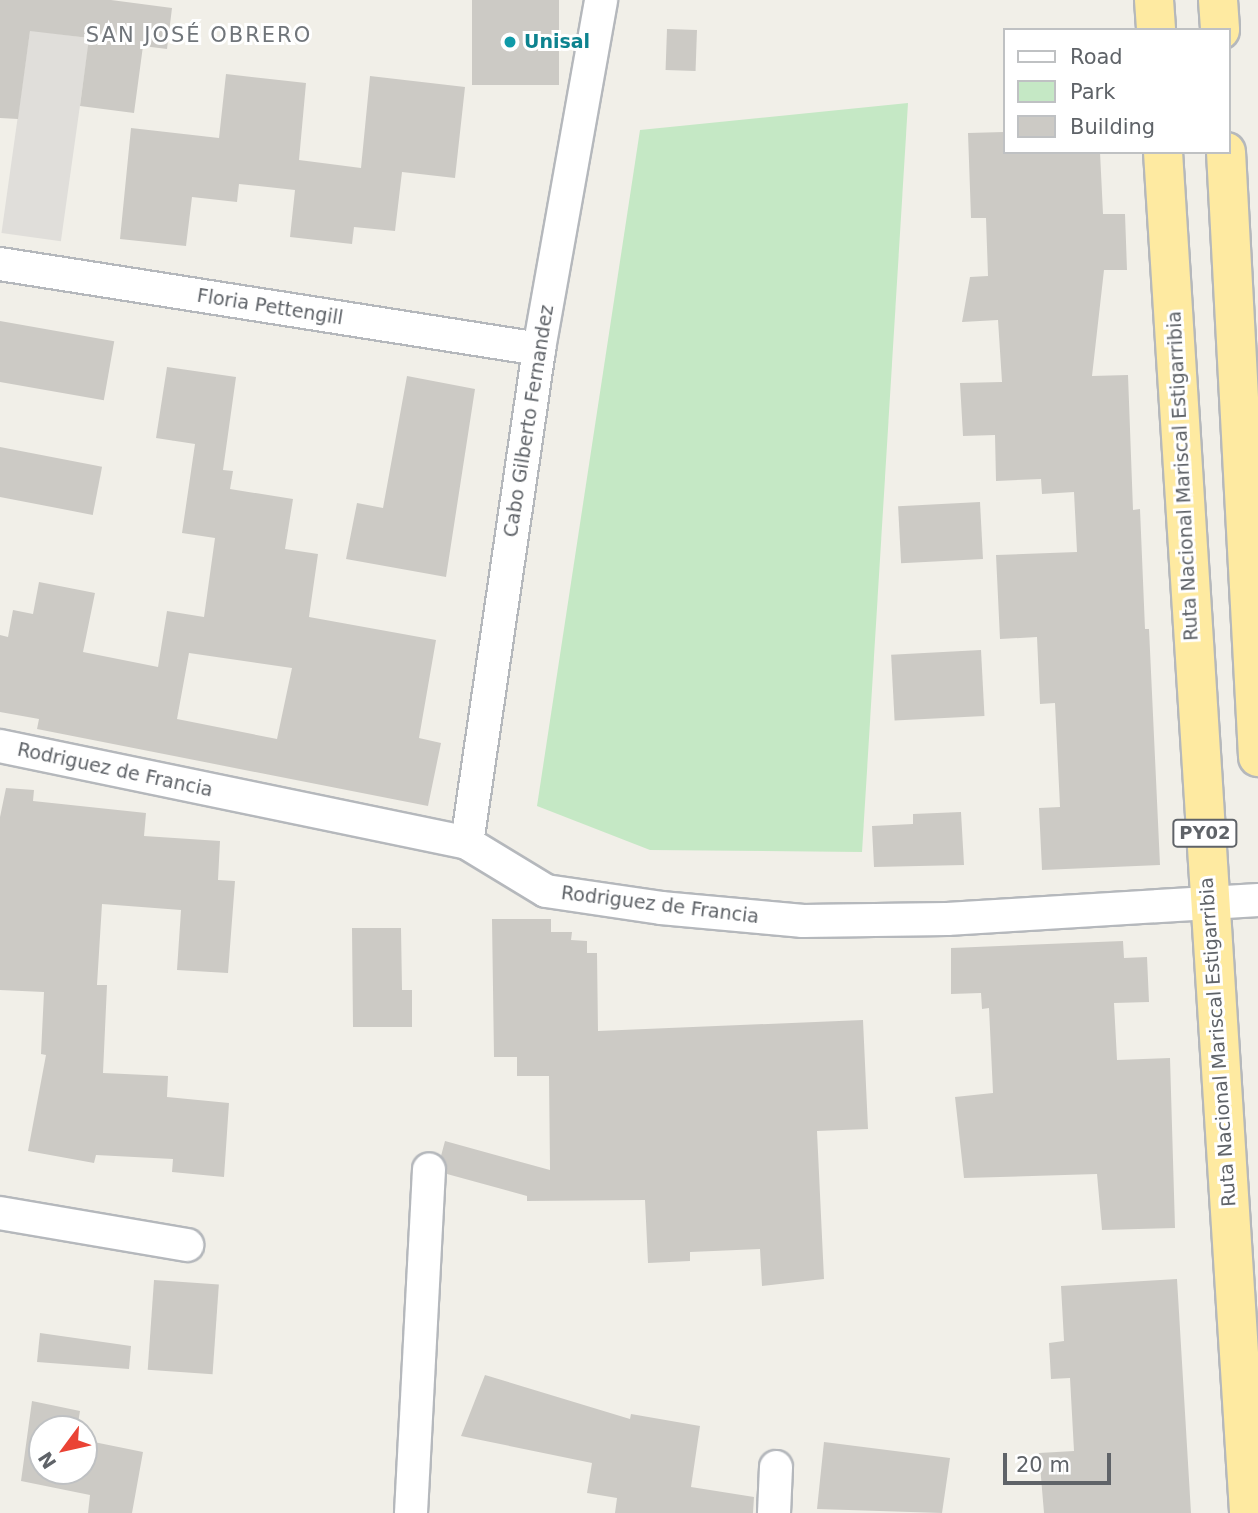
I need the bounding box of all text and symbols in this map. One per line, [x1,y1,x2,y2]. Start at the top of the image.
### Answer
district label: SAN JOSÉ OBRERO [88,22,310,48]
legend [1002,28,1230,154]
place label: Unisal [524,31,590,53]
marker: Unisal [502,34,518,50]
text: Road [1070,45,1123,69]
text: Park [1070,80,1115,104]
text: Building [1070,115,1155,139]
street label: Floria Pettengill [195,284,345,330]
street label: Cabo Gilberto Fernandez [499,303,559,539]
street label: Ruta Nacional Mariscal Estigarribia [1163,311,1203,641]
street label: Rodriguez de Francia [15,738,215,802]
road number: PY02 [1172,818,1238,848]
street label: Ruta Nacional Mariscal Estigarribia [1195,877,1241,1207]
street label: Rodriguez de Francia [560,882,760,928]
north arrow [28,1415,98,1485]
scale bar [1006,1440,1114,1484]
text: N [34,1448,61,1473]
text: 20 m [1016,1453,1070,1477]

